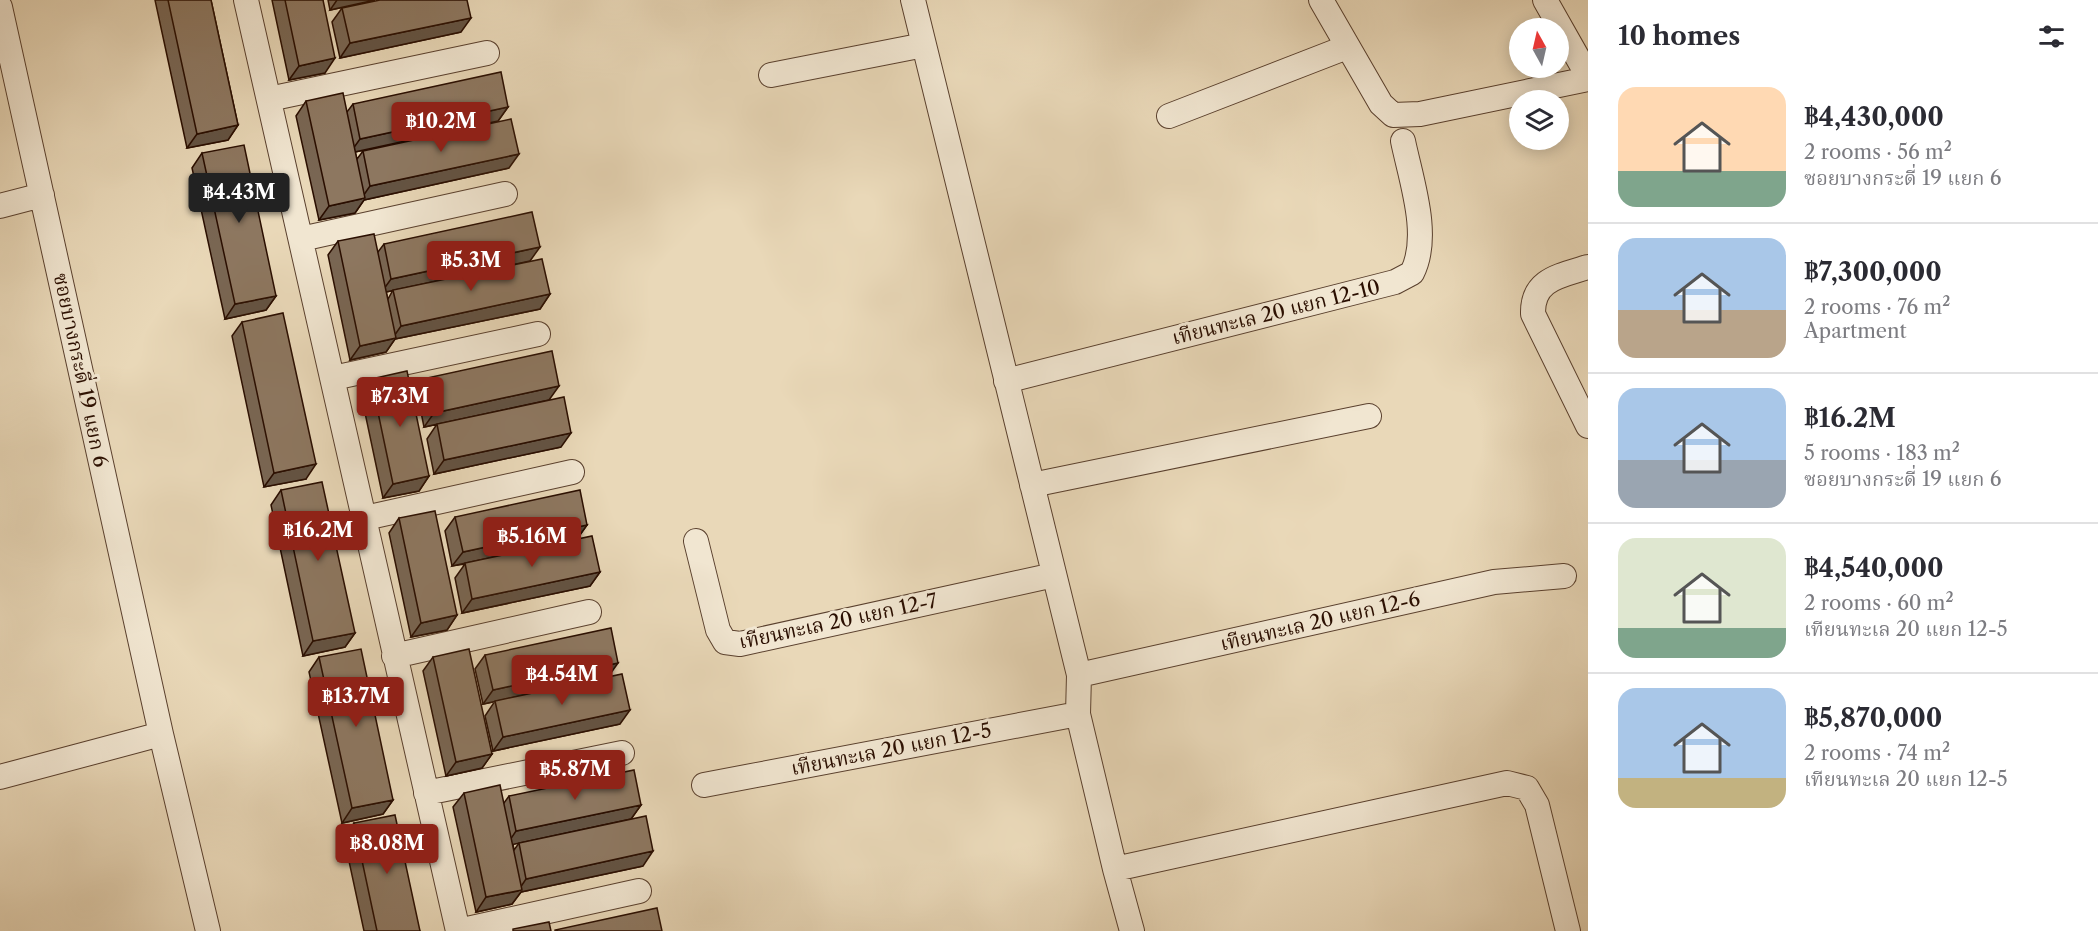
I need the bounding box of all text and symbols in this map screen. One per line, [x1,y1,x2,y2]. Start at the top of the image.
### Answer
north arrow [1509,18,1569,78]
map controls [1509,18,1569,150]
text: 10 homes [1618,20,1740,52]
icon: filters [2035,20,2068,53]
button: layers [1509,90,1569,150]
text: ฿4,430,000 [1804,101,1944,133]
pin: ฿10.2M [392,102,490,153]
text: ฿10.2M [405,109,477,133]
icon: home [1666,111,1738,183]
text: 2 rooms · 56 m² [1804,140,1952,164]
text: ซอยบางกระดี่ 19 แยก 6 [1804,166,2002,190]
pin: ฿4.43M [190,173,288,224]
text: ฿4.43M [203,180,275,204]
pin: ฿5.3M [429,241,513,292]
text: ฿5.3M [441,248,501,272]
text: ฿7,300,000 [1804,256,1942,288]
icon: home [1666,262,1738,334]
street label: ซอยบางกระดี่ 19 แยก 6 [49,270,116,469]
street label: เทียนทะเล 20 แยก 12-10 [1169,275,1383,349]
text: 2 rooms · 76 m² [1804,295,1950,319]
text: Apartment [1804,319,1907,343]
pin: ฿7.3M [358,377,442,428]
text: ฿7.3M [371,384,429,408]
text: ฿16.2M [1804,402,1896,434]
icon: home [1666,412,1738,484]
text: 5 rooms · 183 m² [1804,441,1960,465]
text: ซอยบางกระดี่ 19 แยก 6 [1804,467,2002,491]
pin: ฿16.2M [269,511,367,562]
pin: ฿5.16M [483,517,581,568]
text: ฿16.2M [283,518,353,542]
text: ฿5.16M [497,524,567,548]
text: ฿4,540,000 [1804,552,1944,584]
icon: home [1666,562,1738,634]
street label: เทียนทะเล 20 แยก 12-6 [1218,586,1422,656]
street label: เทียนทะเล 20 แยก 12-7 [737,588,940,654]
text: 2 rooms · 60 m² [1804,591,1954,615]
text: เทียนทะเล 20 แยก 12-5 [1804,617,2008,641]
pin: ฿4.54M [513,655,611,706]
text: ฿4.54M [526,662,598,686]
pin: ฿13.7M [307,677,405,728]
text: ฿13.7M [322,684,390,708]
text: ฿5,870,000 [1804,702,1942,734]
icon: home [1666,712,1738,784]
street label: เทียนทะเล 20 แยก 12-5 [789,718,993,780]
text: 2 rooms · 74 m² [1804,741,1950,765]
pin: ฿5.87M [526,750,624,801]
text: ฿5.87M [539,757,611,781]
text: เทียนทะเล 20 แยก 12-5 [1804,767,2008,791]
pin: ฿8.08M [338,824,436,875]
text: ฿8.08M [349,831,425,855]

